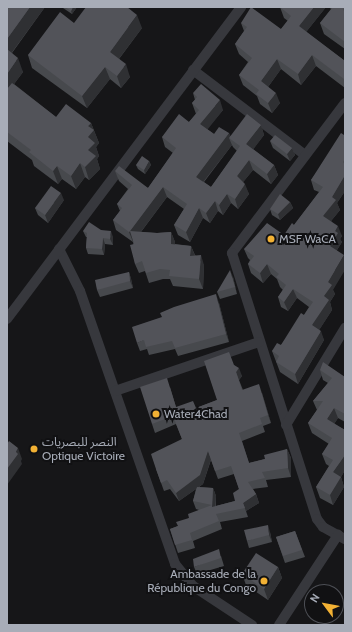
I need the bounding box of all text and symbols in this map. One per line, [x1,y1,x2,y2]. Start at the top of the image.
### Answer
place label: MSF WaCA [279,232,336,246]
marker: MSF WaCA [266,234,276,244]
place label: Water4Chad [164,407,227,421]
marker: Water4Chad [151,409,161,419]
place label: النصر للبصريات Optique Victoire [42,435,125,463]
marker: النصر للبصريات Optique Victoire [29,444,39,454]
place label: Ambassade de la République du Congo [147,567,256,595]
marker: Ambassade de la République du Congo [259,576,269,586]
north arrow [304,584,344,624]
text: N [307,591,323,605]

